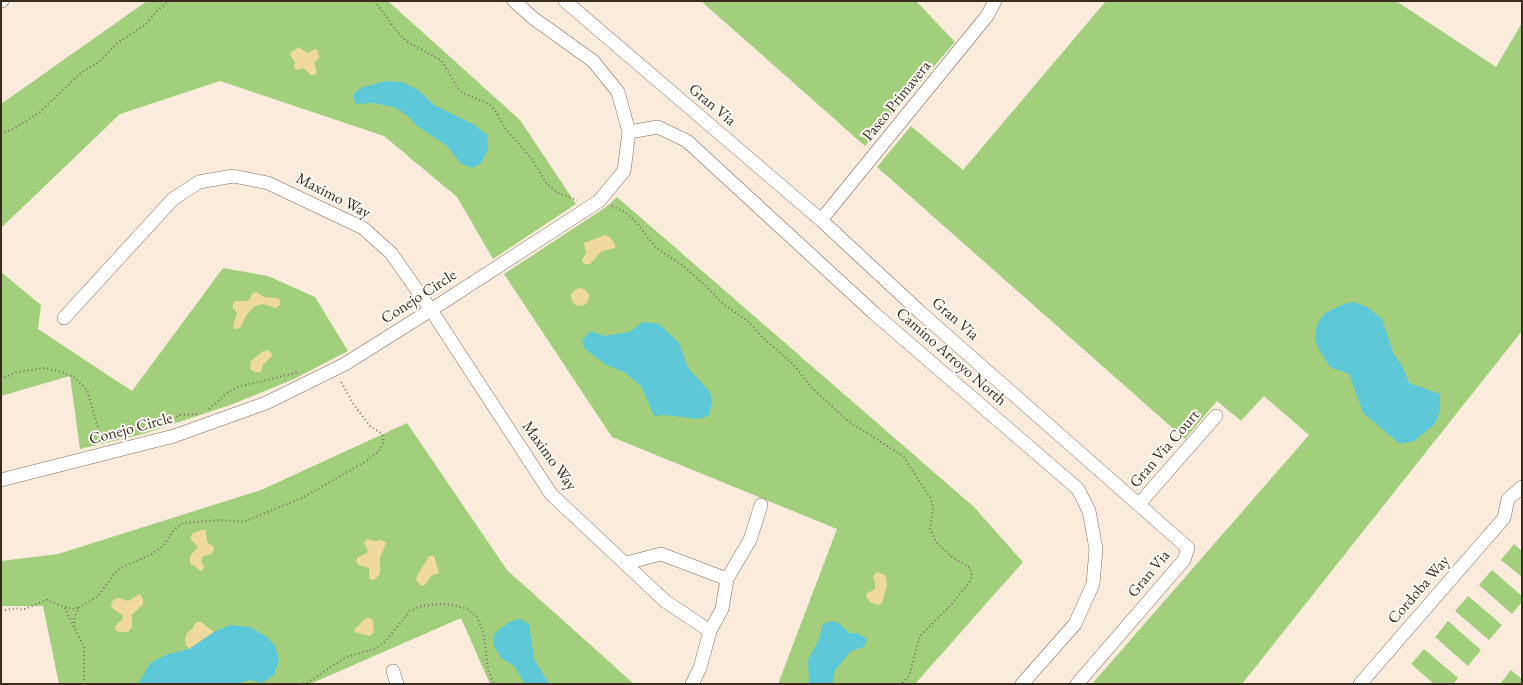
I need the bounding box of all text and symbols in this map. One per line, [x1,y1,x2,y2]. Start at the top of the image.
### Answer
street label: Paseo Primavera [859,57,935,145]
street label: Gran Via [684,80,740,130]
street label: Maximo Way [292,169,374,223]
street label: Conejo Circle [378,266,460,328]
street label: Gran Via [928,293,982,345]
street label: Camino Arroyo North [892,304,1010,410]
street label: Gran Via Court [1126,406,1204,492]
street label: Conejo Circle [87,409,175,449]
street label: Maximo Way [517,418,581,494]
street label: Gran Via [1124,546,1174,602]
street label: Cordoba Way [1384,552,1454,628]

